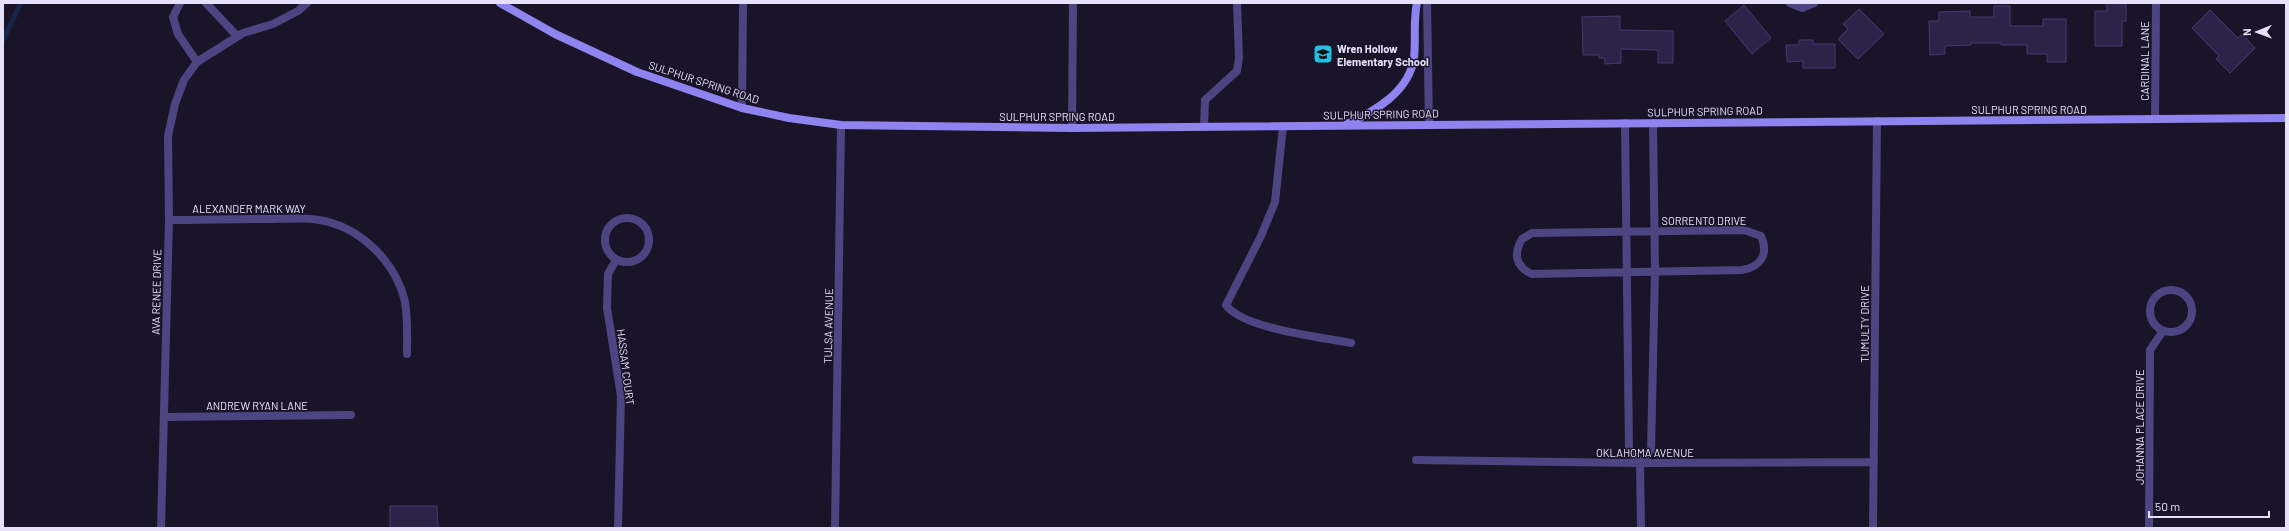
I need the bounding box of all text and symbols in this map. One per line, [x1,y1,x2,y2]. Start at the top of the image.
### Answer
north arrow [2237,12,2277,52]
street label: CARDINAL LANE [2138,21,2151,101]
text: N [2240,28,2253,36]
place label: Wren Hollow Elementary School [1337,42,1429,68]
school or university icon: Wren Hollow Elementary School [1312,43,1334,65]
street label: SULPHUR SPRING ROAD [647,58,761,106]
street label: SULPHUR SPRING ROAD [1647,103,1763,119]
street label: SULPHUR SPRING ROAD [1971,103,2087,116]
street label: SULPHUR SPRING ROAD [1323,106,1439,122]
street label: SULPHUR SPRING ROAD [999,110,1115,123]
street label: ALEXANDER MARK WAY [192,202,306,215]
street label: SORRENTO DRIVE [1662,214,1747,227]
street label: AVA RENEE DRIVE [149,249,163,335]
street label: TUMULTY DRIVE [1858,285,1871,363]
street label: TULSA AVENUE [821,288,835,364]
street label: HASSAM COURT [615,328,637,406]
street label: JOHANNA PLACE DRIVE [2133,369,2146,485]
street label: ANDREW RYAN LANE [206,399,308,412]
street label: OKLAHOMA AVENUE [1596,446,1694,459]
scale bar [2149,493,2269,519]
text: 50 m [2155,499,2180,513]

